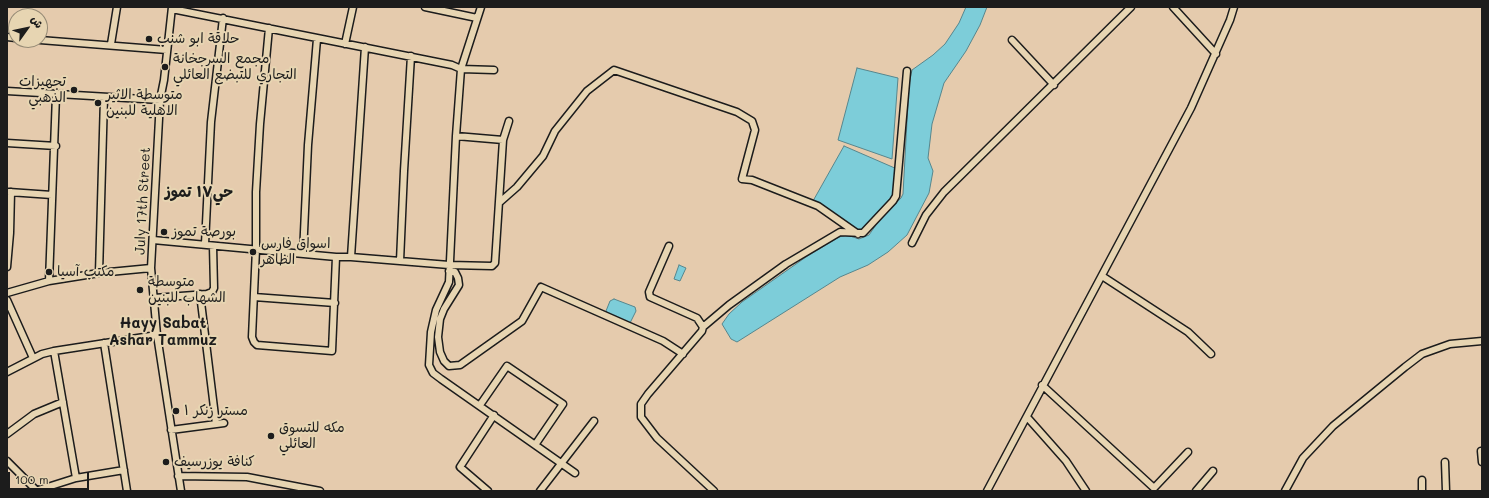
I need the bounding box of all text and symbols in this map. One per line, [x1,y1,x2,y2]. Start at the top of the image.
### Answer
north arrow [8,8,48,48]
text: ش [28,13,47,31]
place label: حلاقة ابو شنب [157,31,240,47]
marker: حلاقة ابو شنب [144,34,154,44]
place label: مجمع السرجخانة التجاري للتبضع العائلي [173,51,297,84]
marker: مجمع السرجخانة التجاري للتبضع العائلي [160,62,170,72]
place label: تجهيزات الذهبي [19,74,66,106]
marker: تجهيزات الذهبي [69,85,79,95]
place label: متوسطة الاثير الاهلية للبنين [106,87,183,120]
marker: متوسطة الاثير الاهلية للبنين [93,98,103,108]
street label: July 17th Street [132,147,154,255]
district label: حي۱۷ تموز [165,183,233,201]
place label: بورصة تموز [172,224,236,240]
marker: بورصة تموز [159,227,169,237]
place label: اسواق فارس الظاهر [261,236,330,268]
marker: اسواق فارس الظاهر [248,247,258,257]
place label: مكتب آسيا [57,264,114,280]
marker: مكتب آسيا [44,267,54,277]
place label: متوسطة الشهاب للبنين [148,274,226,306]
marker: متوسطة الشهاب للبنين [135,285,145,295]
district label: Hayy Sabat Ashar Tammuz [109,314,217,349]
place label: مستر زنكر ١ [184,403,248,419]
marker: مستر زنكر ١ [171,406,181,416]
place label: مكه للتسوق العائلي [279,420,345,452]
marker: مكه للتسوق العائلي [266,431,276,441]
place label: كنافة يوزرسيف [174,454,255,470]
marker: كنافة يوزرسيف [161,457,171,467]
scale bar [10,464,91,490]
text: 100 m [15,471,49,487]

